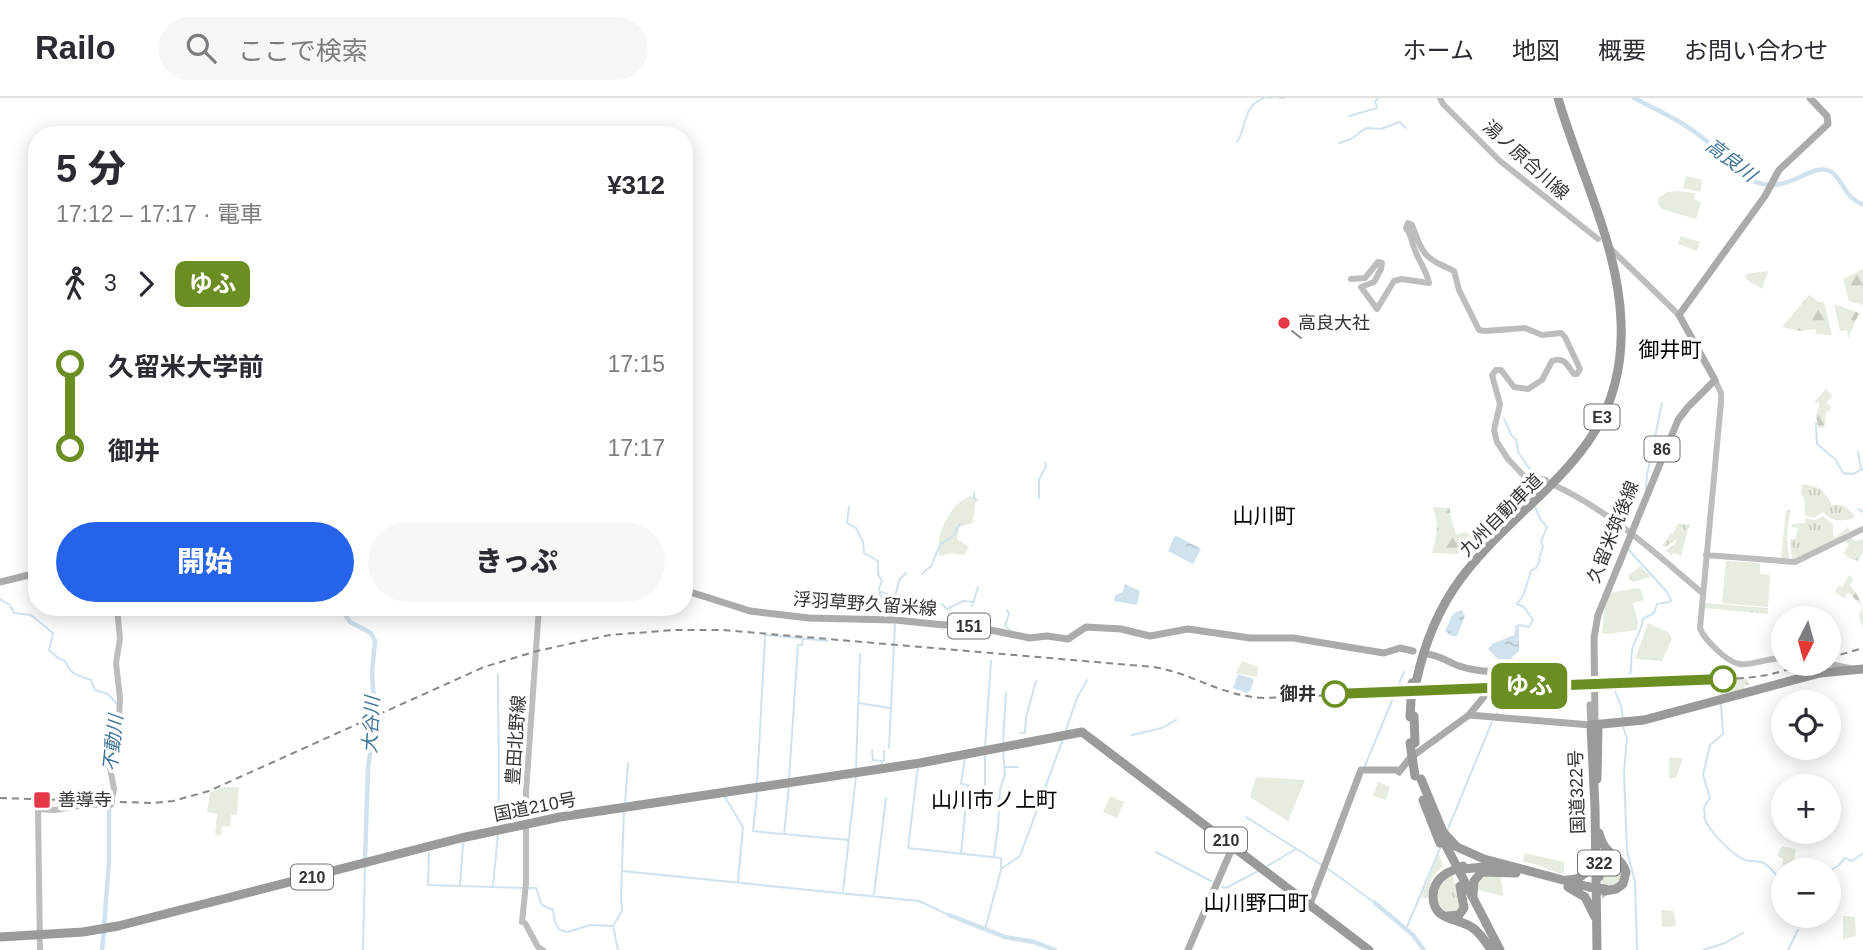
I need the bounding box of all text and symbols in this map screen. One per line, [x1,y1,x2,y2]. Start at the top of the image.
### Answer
search box [158,17,648,80]
text: Railo [35,29,116,66]
icon: search [182,29,220,67]
text: ここで検索 [238,36,368,66]
text: ホーム [1403,37,1474,64]
text: 地図 [1512,37,1560,64]
text: 概要 [1598,37,1646,64]
text: お問い合わせ [1684,37,1828,64]
street label: 湯ノ原合川線 [1479,116,1573,204]
water label: 高良川 [1702,134,1762,187]
text: 5 分 [56,148,126,190]
text: ¥312 [607,170,665,200]
text: 17:12 – 17:17 · 電車 [56,201,263,227]
icon: walk [56,265,94,303]
icon: forward [127,265,165,303]
text: 3 [104,270,117,296]
text: ゆふ [189,270,236,297]
place label: 高良大社 [1298,313,1370,333]
marker: 高良大社 [1276,315,1292,331]
district label: 御井町 [1639,338,1702,361]
text: 17:15 [607,351,665,377]
text: 久留米大学前 [108,352,264,382]
road number: E3 [1584,404,1620,430]
text: 17:17 [607,435,665,461]
text: 御井 [108,436,160,466]
road number: 86 [1644,436,1680,462]
street label: 九州自動車道 [1456,470,1546,560]
street label: 久留米筑後線 [1583,478,1643,586]
district label: 山川町 [1233,504,1296,527]
button: 開始 [56,522,354,602]
button: きっぷ [368,522,665,602]
street label: 浮羽草野久留米線 [792,589,938,619]
north arrow [1771,606,1841,676]
map controls [1771,606,1841,928]
road number: 151 [948,614,990,638]
line badge: ゆふ [1498,663,1560,709]
unlabelled marker [1710,666,1736,692]
text: ゆふ [1505,672,1553,699]
marker: 御井 [1322,681,1348,707]
place label: 御井 [1279,684,1316,704]
button: locate [1771,690,1841,760]
water label: 大谷川 [359,694,383,754]
street label: 豊田北野線 [503,694,529,786]
water label: 不動川 [100,712,127,772]
street label: 国道322号 [1566,750,1588,834]
button: + [1771,774,1841,844]
district label: 山川市ノ上町 [931,788,1057,811]
street label: 国道210号 [492,789,578,825]
marker: 善導寺 [32,790,52,810]
place label: 善導寺 [58,790,112,810]
road number: 210 [1205,828,1247,852]
road number: 322 [1578,850,1620,876]
button: − [1771,858,1841,928]
road number: 210 [291,864,333,890]
district label: 山川野口町 [1204,891,1309,914]

